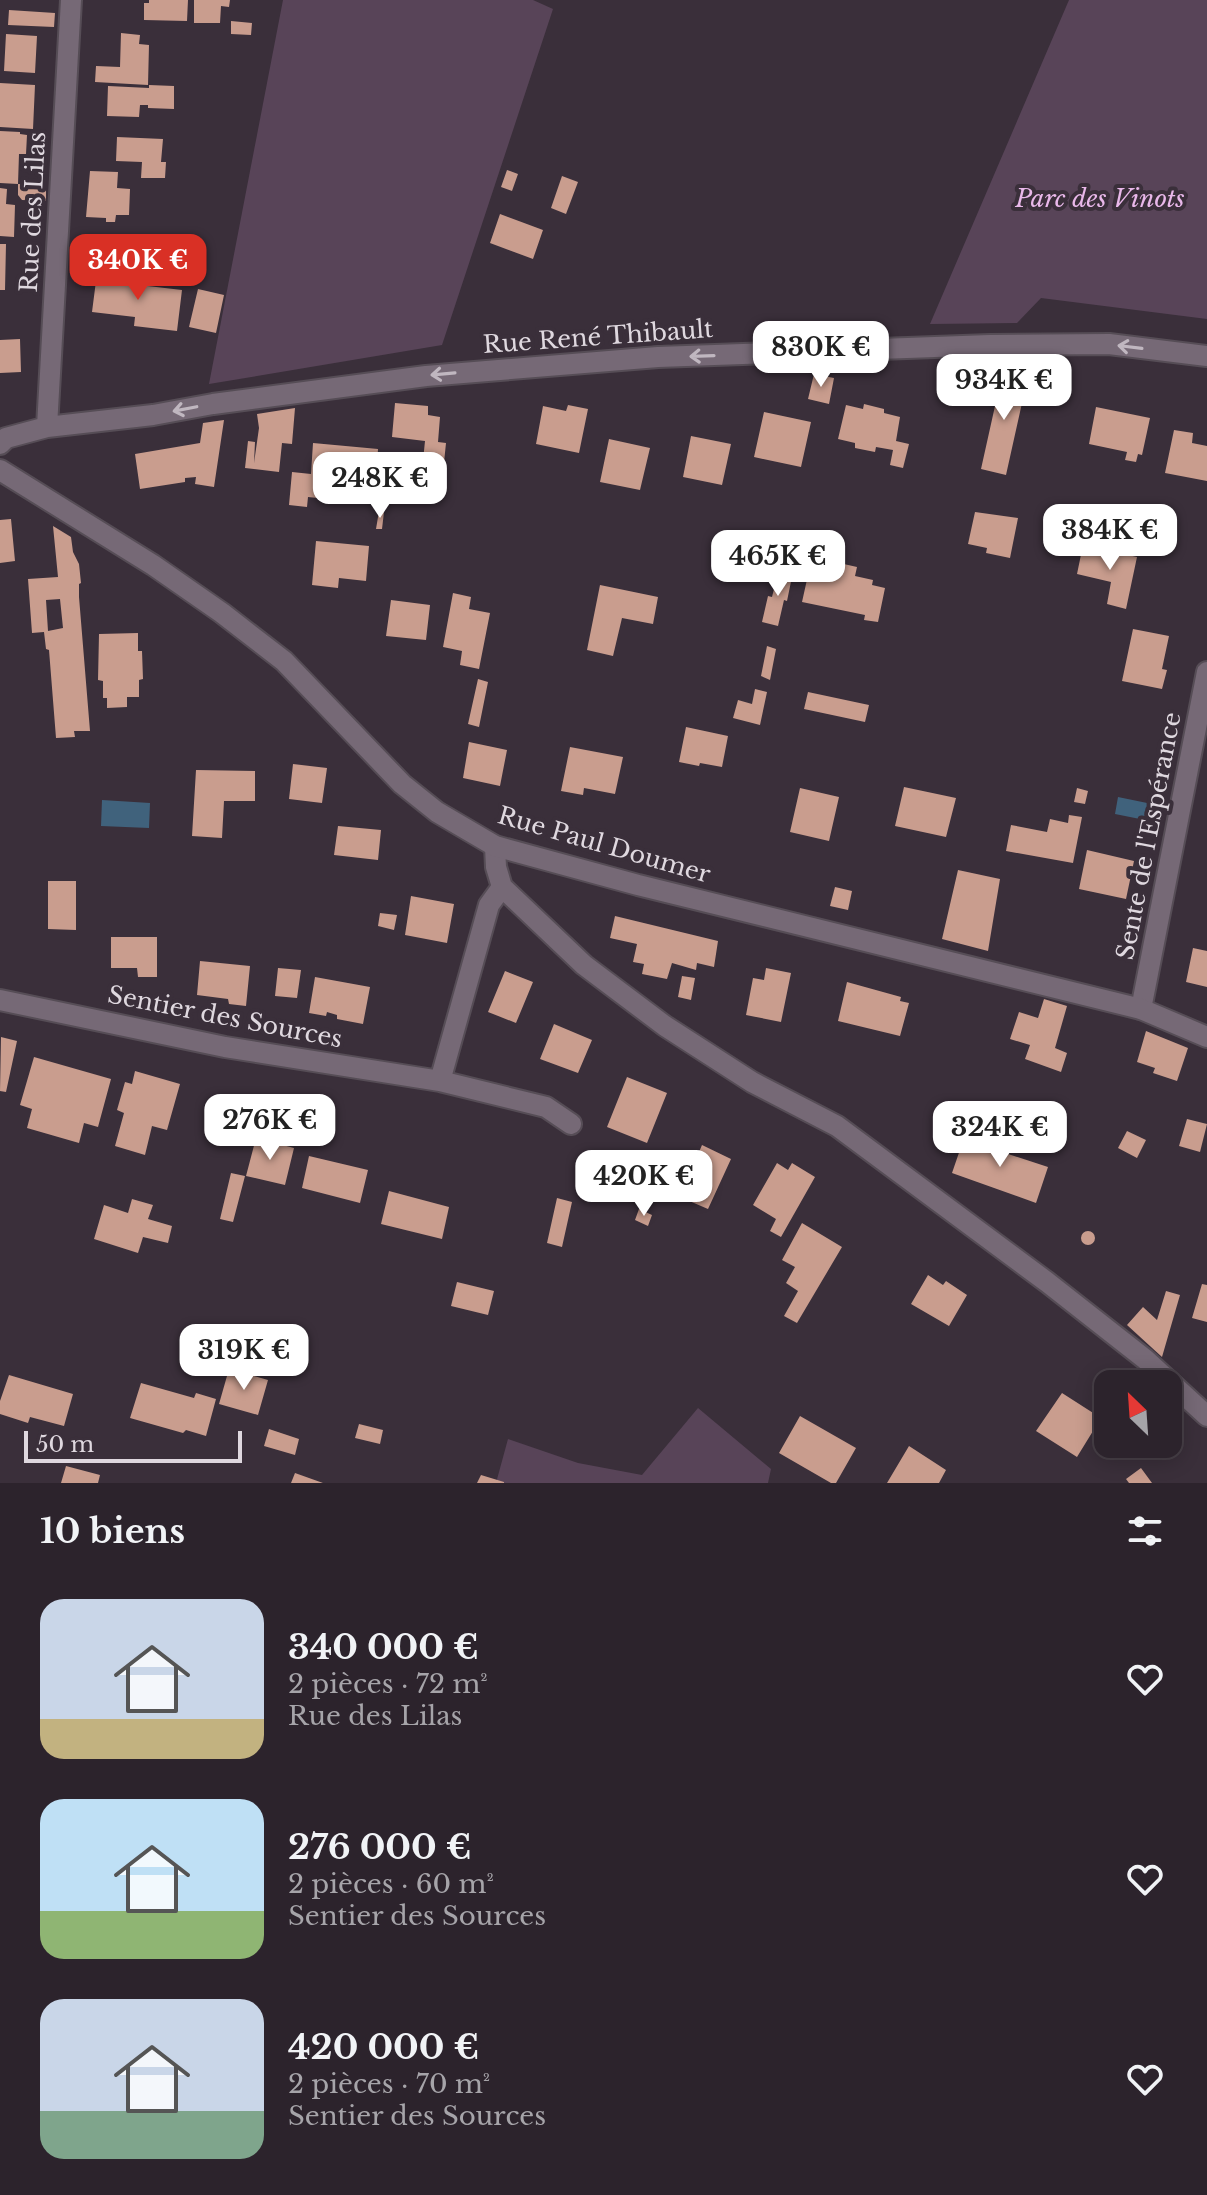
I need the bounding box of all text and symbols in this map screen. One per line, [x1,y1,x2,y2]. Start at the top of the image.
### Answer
street label: Rue des Lilas [14,131,51,293]
park label: Parc des Vinots [1014,184,1185,213]
pin: 340K € [73,234,203,302]
text: 340K € [88,244,188,276]
street label: Rue René Thibault [482,314,714,359]
pin: 830K € [756,321,886,389]
text: 830K € [771,331,871,363]
one-way arrow [1117,339,1143,354]
one-way arrow [689,348,716,363]
pin: 934K € [939,354,1069,422]
text: 934K € [955,364,1053,396]
one-way arrow [430,367,457,382]
one-way arrow [173,402,198,417]
pin: 248K € [315,452,445,520]
text: 248K € [331,462,429,494]
pin: 384K € [1045,504,1175,572]
text: 384K € [1061,514,1159,546]
pin: 465K € [713,530,843,598]
text: 465K € [729,540,827,572]
street label: Sente de l'Espérance [1110,710,1187,962]
street label: Rue Paul Doumer [494,800,714,889]
street label: Sentier des Sources [105,980,345,1053]
pin: 276K € [205,1094,335,1162]
pin: 324K € [935,1101,1065,1169]
text: 276K € [222,1104,318,1136]
text: 324K € [951,1111,1049,1143]
pin: 420K € [579,1150,709,1218]
text: 420K € [593,1160,695,1192]
pin: 319K € [179,1324,309,1392]
text: 319K € [198,1334,290,1366]
north arrow [1094,1370,1182,1458]
map controls [1094,1370,1182,1458]
scale bar [24,1427,242,1463]
text: 50 m [36,1431,94,1458]
icon: filters [1123,1509,1167,1553]
text: 10 biens [40,1510,185,1552]
text: 340 000 € [288,1626,479,1668]
icon: home [104,1631,200,1727]
icon: heart [1123,1657,1167,1701]
text: 2 pièces · 72 m² [288,1668,488,1700]
text: Rue des Lilas [288,1700,462,1732]
text: 276 000 € [288,1826,472,1868]
icon: home [104,1831,200,1927]
icon: heart [1123,1857,1167,1901]
text: 2 pièces · 60 m² [288,1868,494,1900]
text: Sentier des Sources [288,1900,546,1932]
text: 420 000 € [288,2026,479,2068]
icon: home [104,2031,200,2127]
icon: heart [1123,2057,1167,2101]
text: 2 pièces · 70 m² [288,2068,490,2100]
text: Sentier des Sources [288,2100,546,2132]

